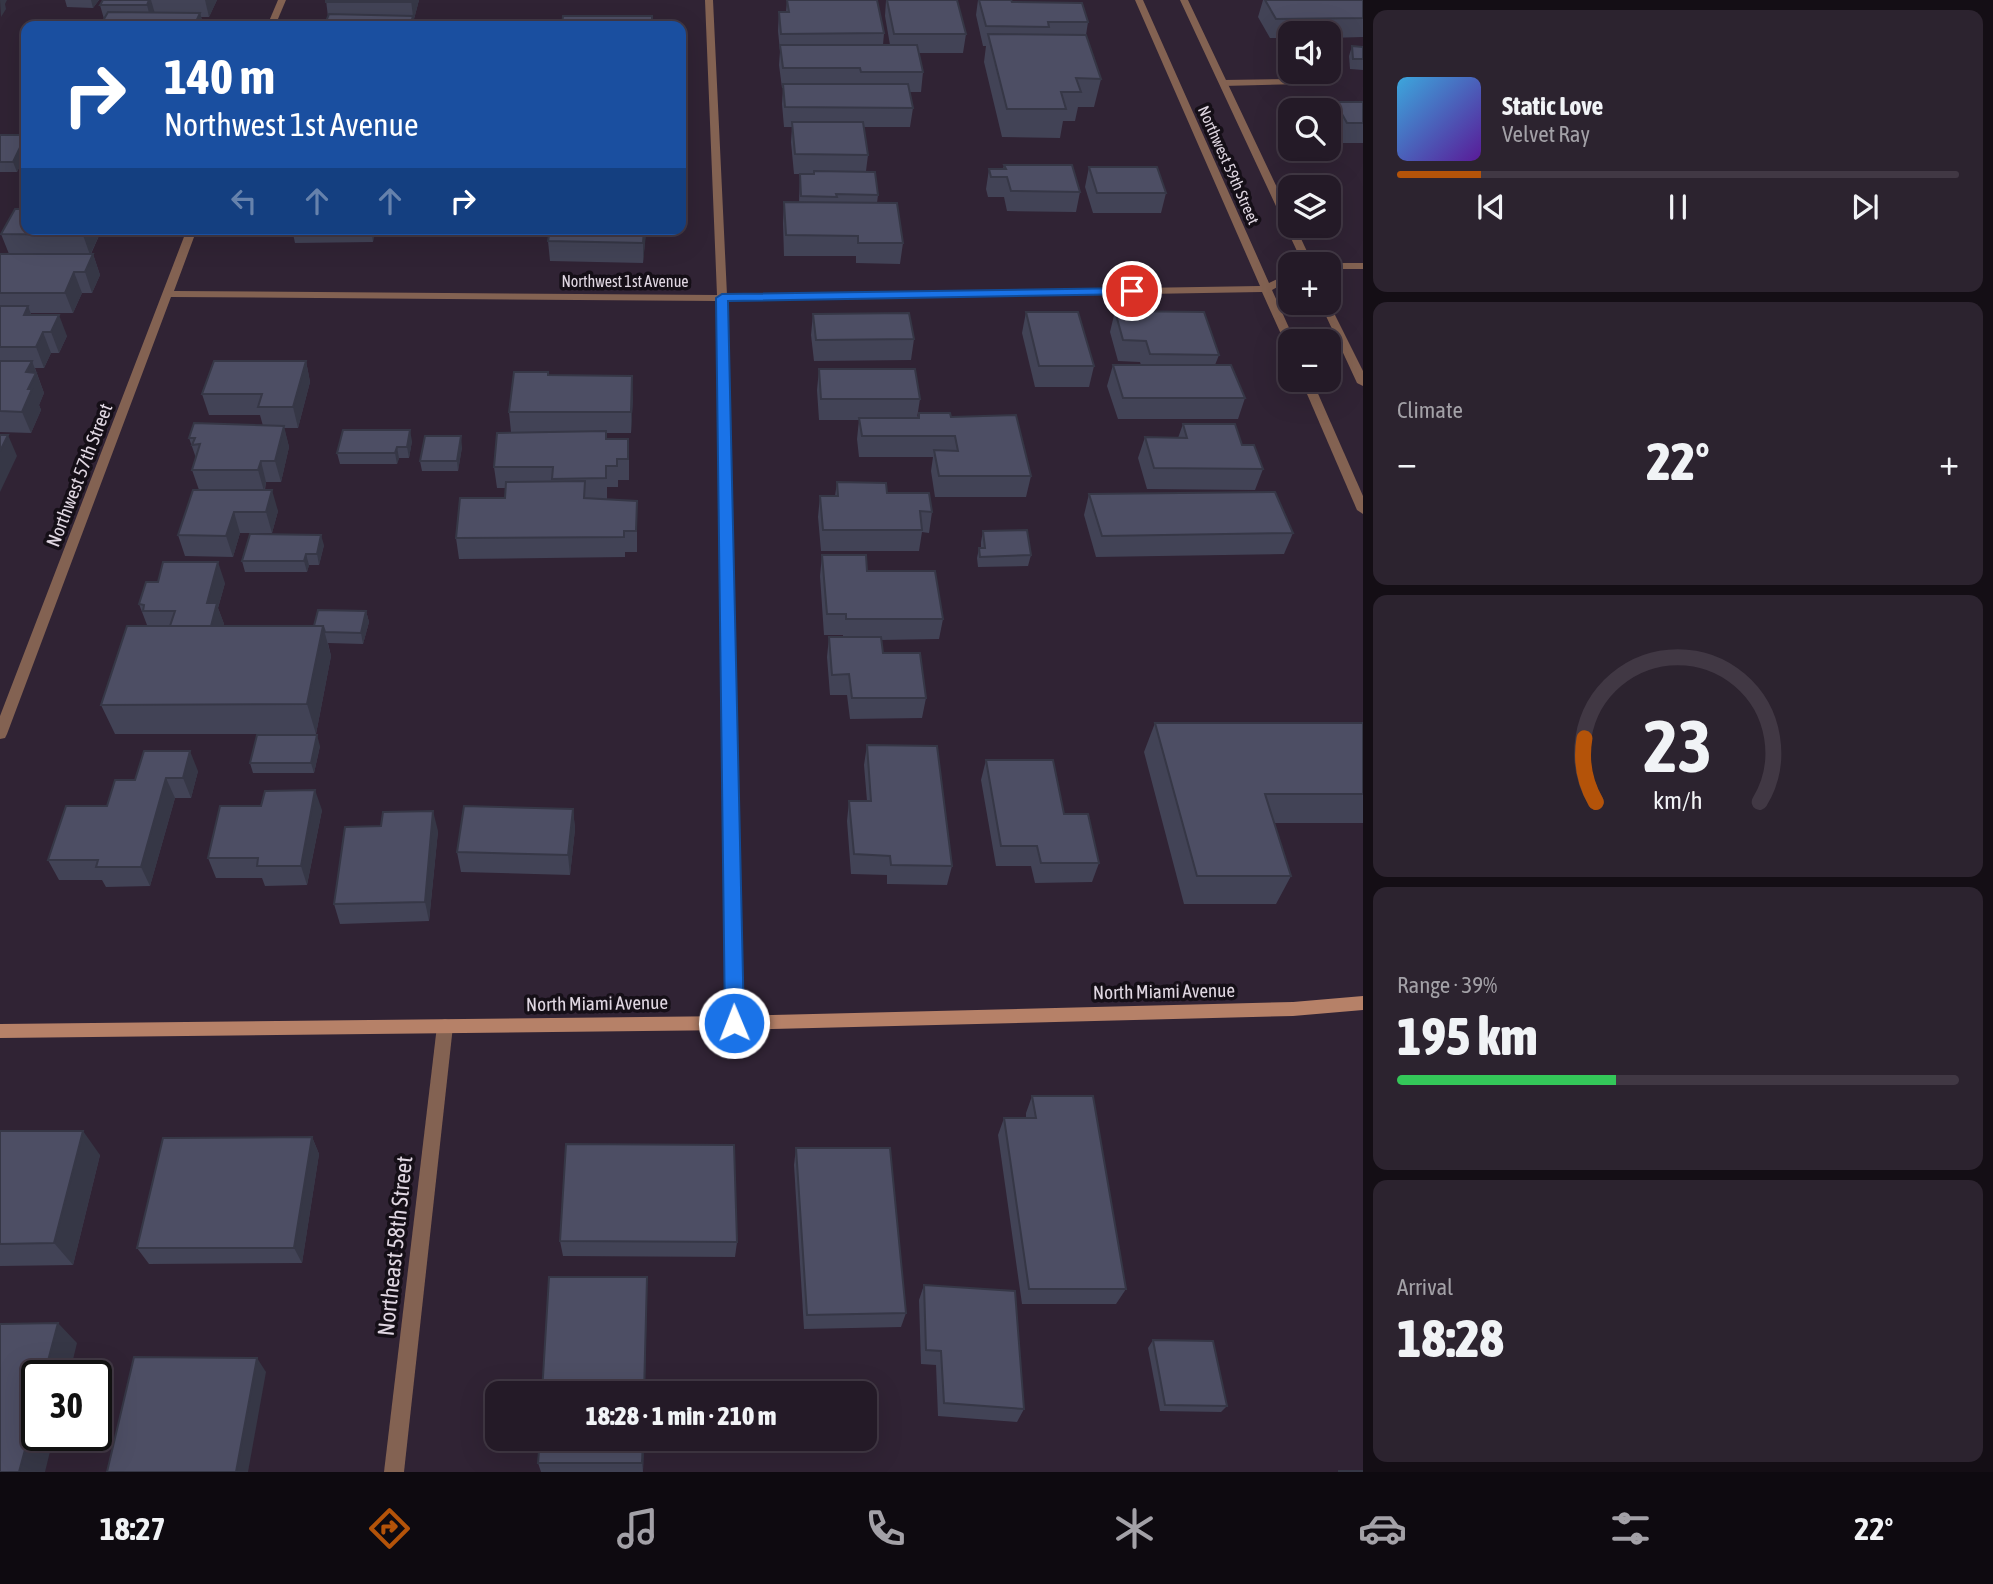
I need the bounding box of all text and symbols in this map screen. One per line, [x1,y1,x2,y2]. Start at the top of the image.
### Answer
map controls [1278,21,1341,392]
button: sound [1278,21,1341,84]
text: 140 m [164,48,275,104]
icon: right [49,49,140,140]
text: Static Love [1502,91,1603,121]
button: search [1278,98,1341,161]
street label: Northwest 59th Street [1195,103,1263,227]
text: Northwest 1st Avenue [164,106,419,143]
text: Velvet Ray [1502,121,1590,147]
button: layers [1278,175,1341,238]
icon: left [225,182,263,220]
icon: ahead [298,182,336,220]
icon: ahead [371,182,409,220]
icon: right [444,182,482,220]
icon: previous [1472,188,1510,226]
icon: pause [1659,188,1697,226]
icon: next [1846,188,1884,226]
button: + [1278,252,1341,315]
pin [1102,261,1162,321]
street label: Northwest 1st Avenue [561,272,689,290]
icon: arrive [1113,272,1151,310]
button: − [1278,329,1341,392]
text: Climate [1397,397,1463,423]
street label: Northwest 57th Street [42,400,116,550]
text: 22° [1646,431,1710,491]
text: − [1397,440,1417,483]
text: + [1939,440,1959,483]
text: 23 [1644,704,1712,787]
text: km/h [1653,786,1703,814]
text: Range · 39% [1397,972,1497,998]
street label: North Miami Avenue [1093,979,1235,1003]
position arrow [697,986,771,1060]
street label: North Miami Avenue [526,991,668,1015]
text: 195 km [1397,1006,1538,1066]
street label: Northeast 58th Street [373,1155,417,1337]
text: Arrival [1397,1274,1453,1300]
text: 18:28 [1397,1308,1504,1368]
speed limit sign: 30 [21,1360,112,1451]
text: 18:28 · 1 min · 210 m [586,1401,776,1431]
icon: directions [365,1504,414,1553]
icon: music [613,1504,662,1553]
icon: phone [861,1504,910,1553]
icon: climate [1110,1504,1159,1553]
icon: car [1358,1504,1407,1553]
icon: filters [1606,1504,1655,1553]
text: 18:27 [100,1510,165,1547]
text: 22° [1854,1510,1893,1547]

